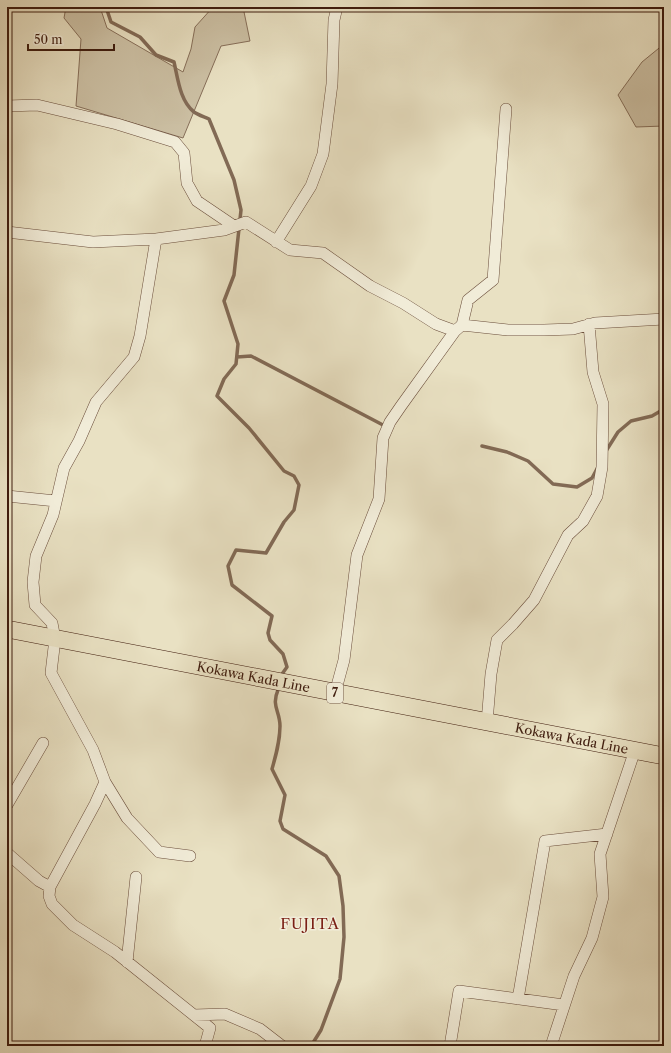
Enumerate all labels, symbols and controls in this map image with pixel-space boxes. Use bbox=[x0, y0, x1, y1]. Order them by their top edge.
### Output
scale bar bbox=[28, 26, 114, 52]
text: 50 m bbox=[34, 32, 63, 47]
street label: Kokawa Kada Line bbox=[195, 658, 311, 695]
road number: 7 bbox=[327, 683, 343, 703]
street label: Kokawa Kada Line bbox=[514, 719, 630, 757]
district label: FUJITA bbox=[280, 914, 340, 933]

